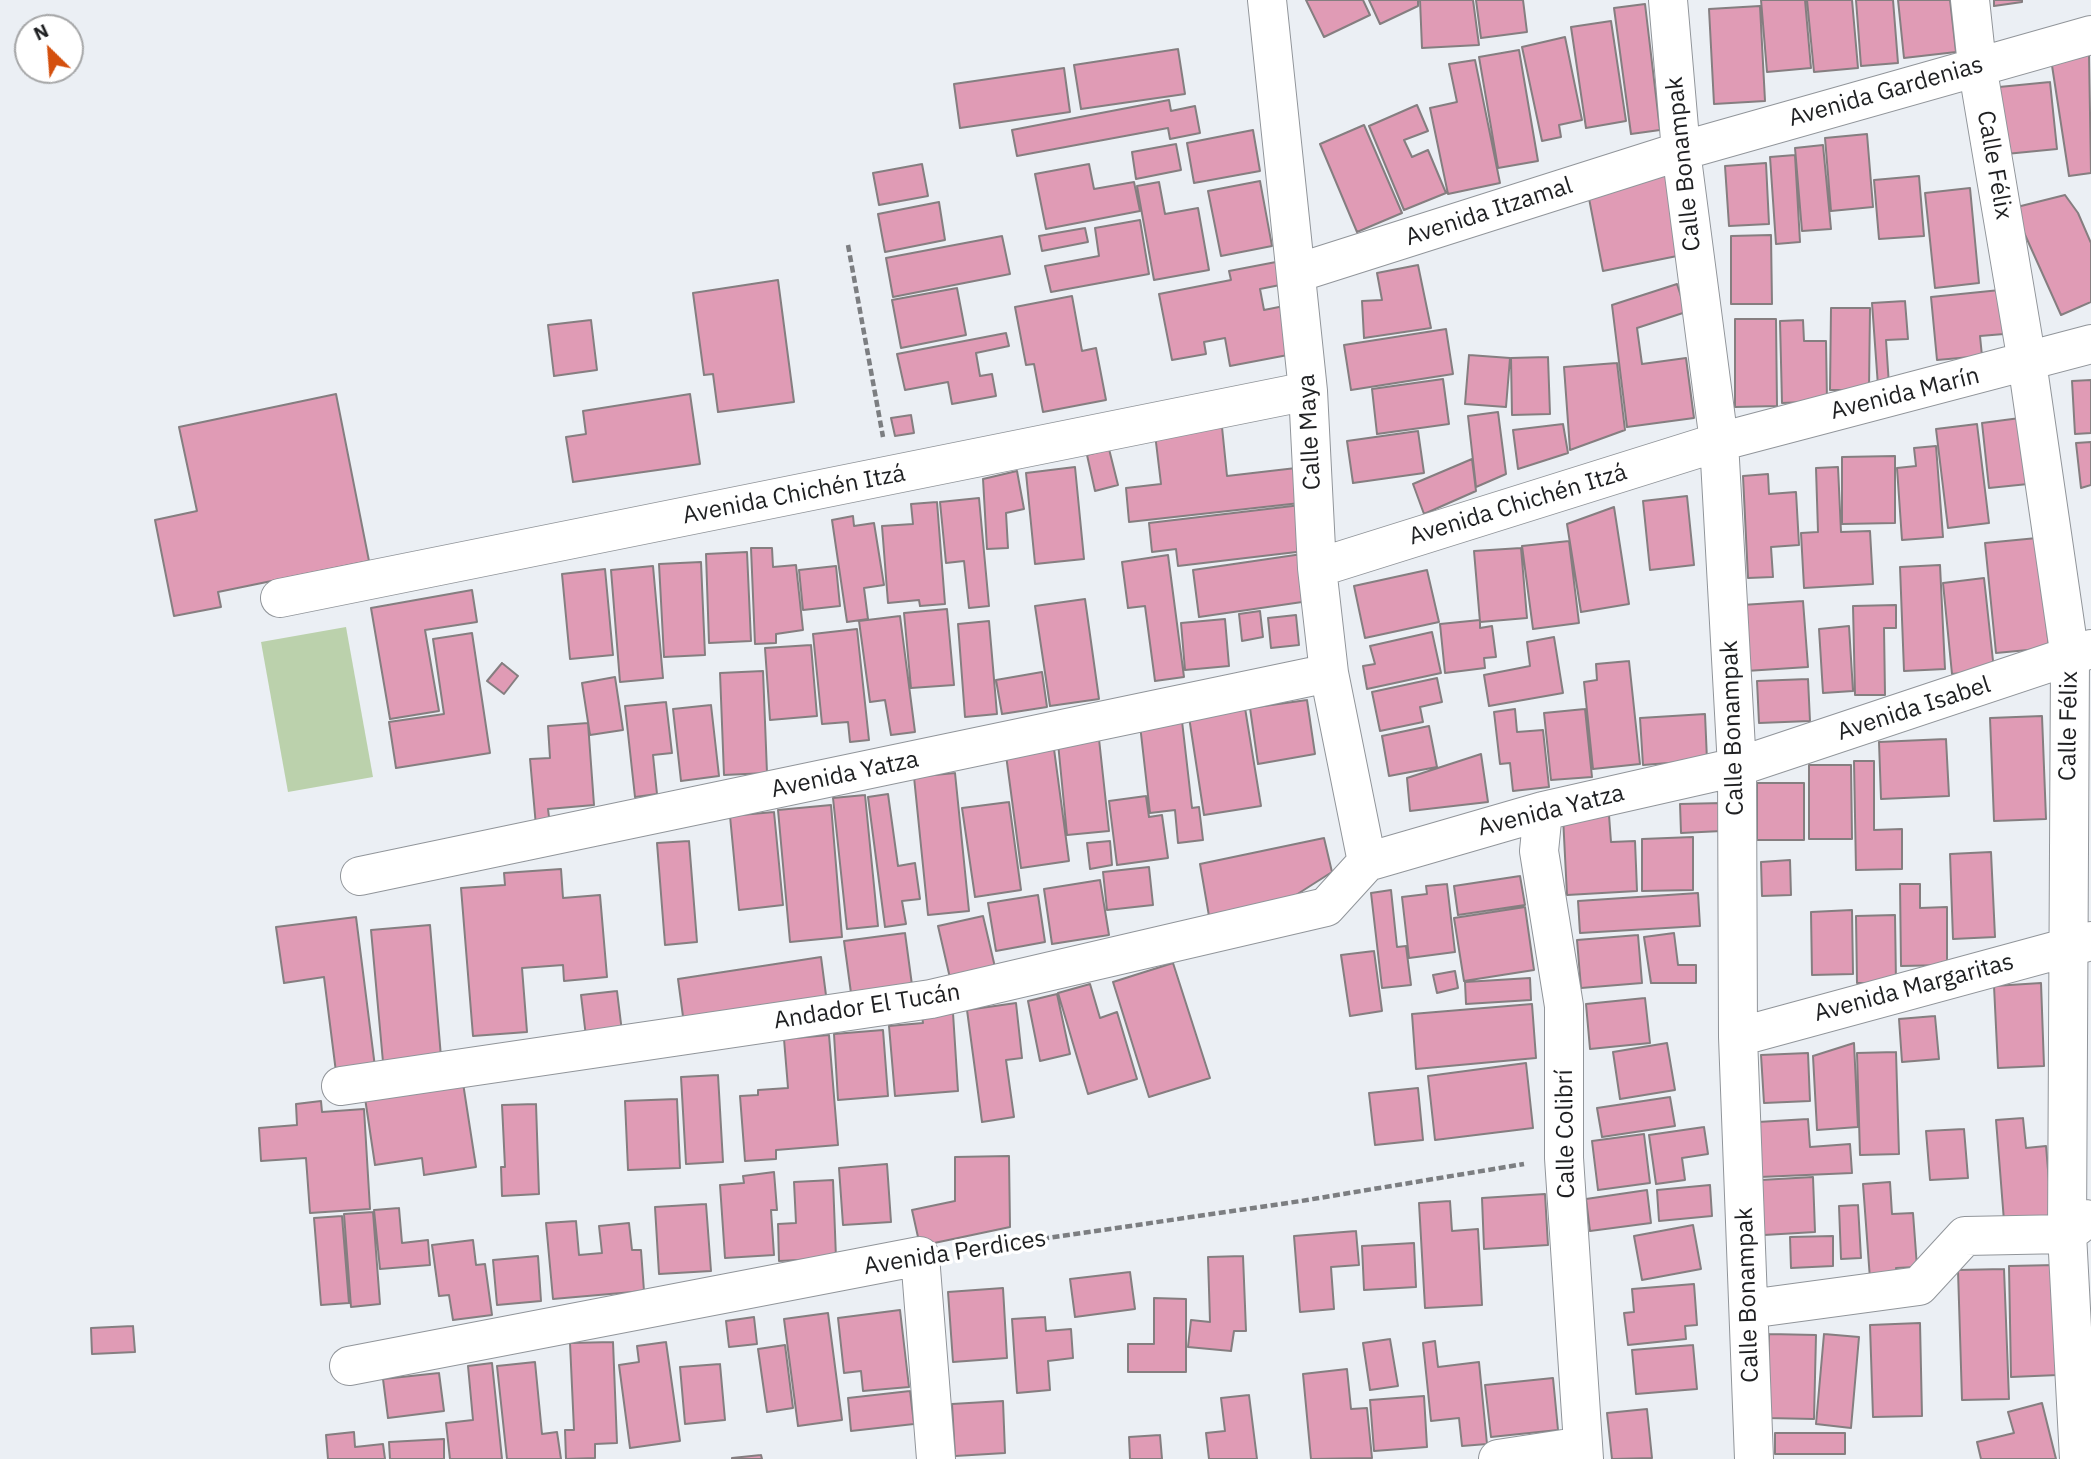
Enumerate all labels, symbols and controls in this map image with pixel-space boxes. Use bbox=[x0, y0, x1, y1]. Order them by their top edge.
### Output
north arrow bbox=[14, 14, 84, 84]
text: N bbox=[30, 18, 52, 46]
street label: Avenida Gardenias bbox=[1785, 50, 1987, 134]
street label: Calle Bonampak bbox=[1661, 75, 1707, 253]
street label: Calle Félix bbox=[1970, 108, 2018, 222]
street label: Avenida Itzamal bbox=[1402, 171, 1576, 253]
street label: Avenida Marín bbox=[1828, 362, 1982, 426]
street label: Calle Maya bbox=[1293, 373, 1327, 491]
street label: Avenida Chichén Itzá bbox=[1406, 458, 1630, 552]
street label: Avenida Chichén Itzá bbox=[680, 459, 908, 531]
street label: Calle Bonampak bbox=[1716, 640, 1750, 816]
street label: Avenida Isabel bbox=[1834, 671, 1994, 747]
street label: Calle Félix bbox=[2054, 671, 2084, 781]
street label: Avenida Yatza bbox=[769, 745, 921, 805]
street label: Avenida Yatza bbox=[1475, 779, 1627, 843]
street label: Avenida Margaritas bbox=[1811, 948, 2017, 1028]
street label: Andador El Tucán bbox=[772, 978, 962, 1036]
street label: Calle Colibrí bbox=[1550, 1069, 1582, 1199]
street label: Calle Bonampak bbox=[1731, 1207, 1765, 1383]
street label: Avenida Perdices bbox=[862, 1224, 1048, 1282]

